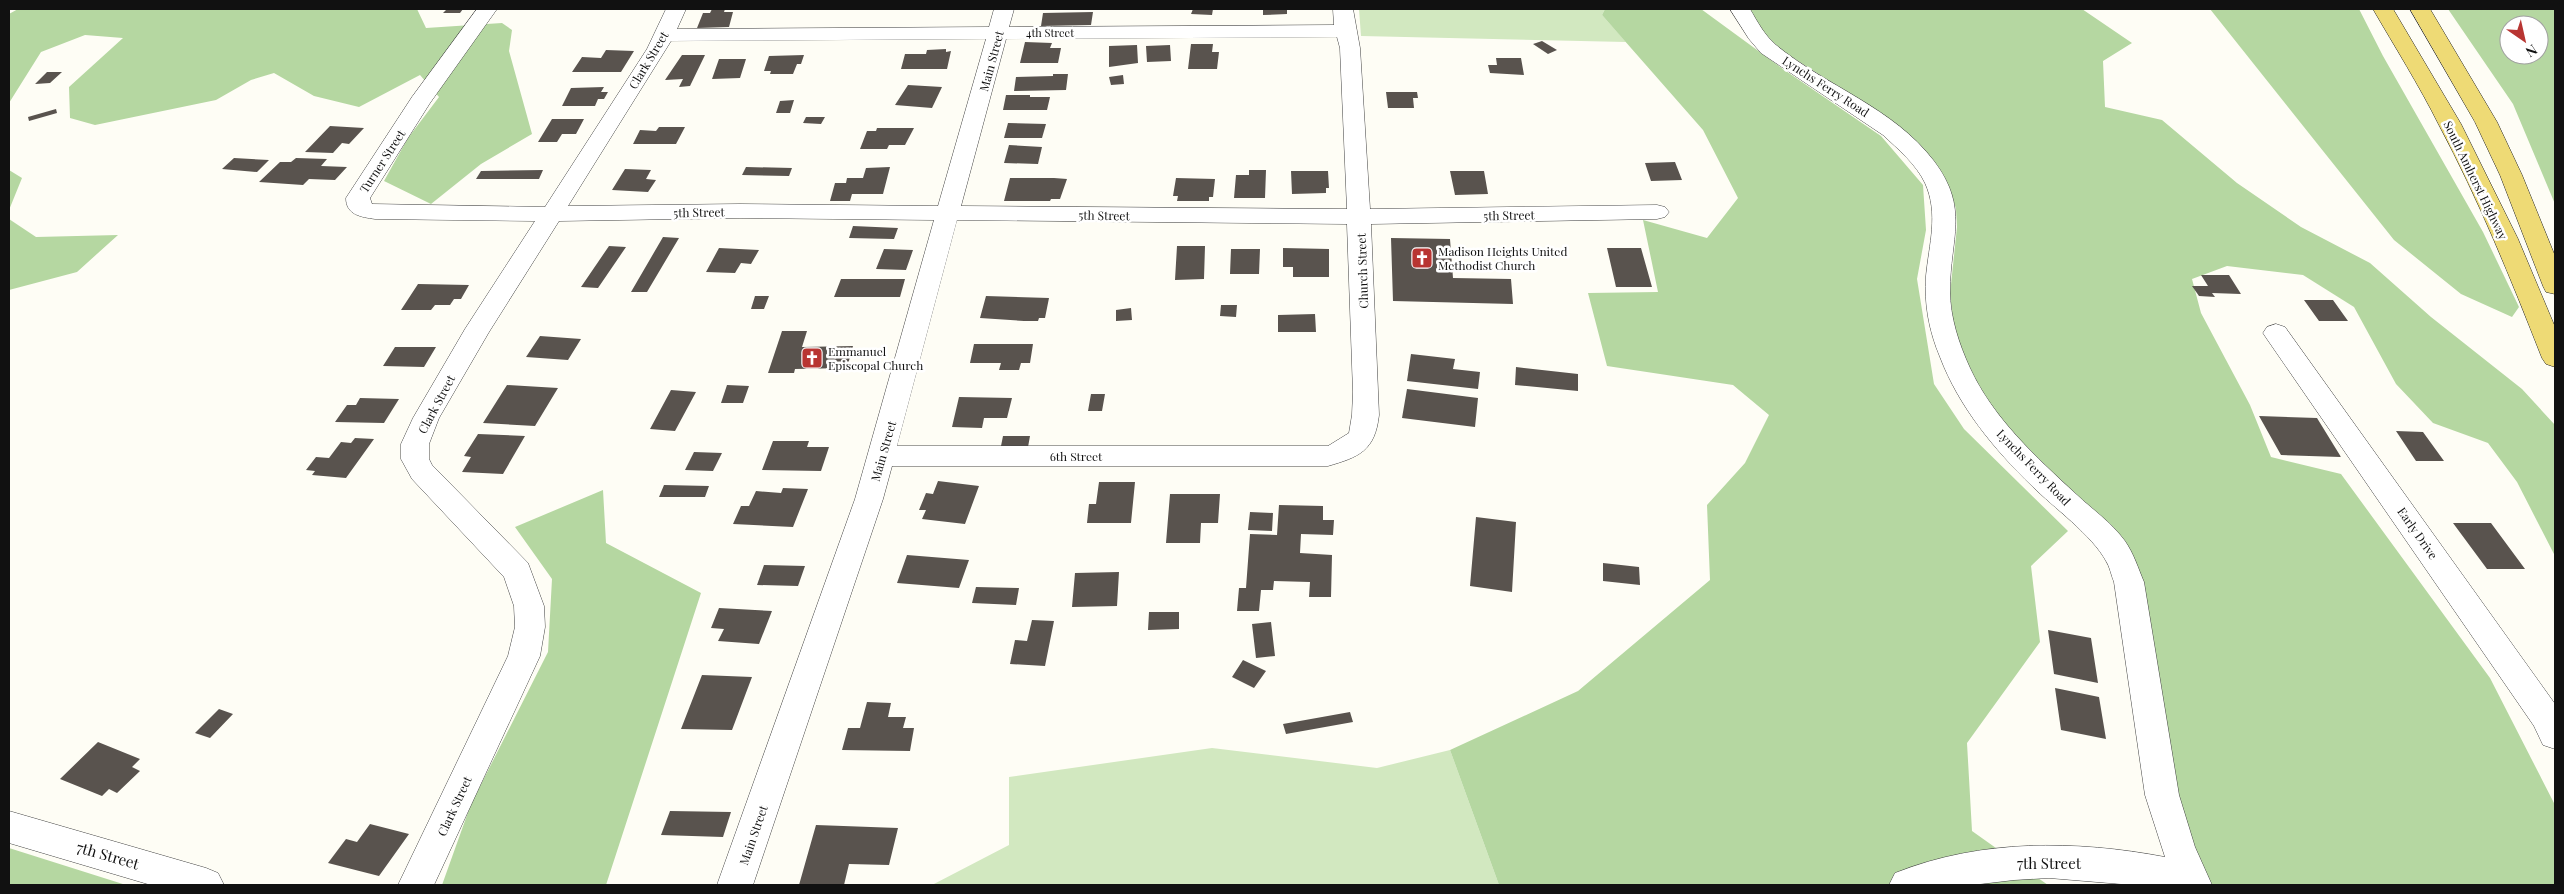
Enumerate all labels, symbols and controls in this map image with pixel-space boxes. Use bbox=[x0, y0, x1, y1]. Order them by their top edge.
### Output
north arrow bbox=[2499, 15, 2549, 65]
street label: 4th Street bbox=[1026, 25, 1074, 40]
street label: Clark Street bbox=[625, 28, 672, 92]
street label: Main Street bbox=[975, 28, 1007, 93]
text: N bbox=[2522, 40, 2541, 62]
street label: Lynchs Ferry Road bbox=[1780, 52, 1872, 120]
street label: South Amherst Highway bbox=[2440, 118, 2512, 242]
street label: Turner Street bbox=[356, 126, 409, 196]
street label: 5th Street bbox=[673, 204, 726, 220]
street label: 5th Street bbox=[1078, 207, 1131, 223]
street label: 5th Street bbox=[1483, 207, 1536, 223]
street label: Church Street bbox=[1353, 232, 1371, 309]
place label: Madison Heights United Methodist Church bbox=[1438, 243, 1567, 273]
church icon: Madison Heights United Methodist Church bbox=[1410, 246, 1434, 270]
place label: Emmanuel Episcopal Church bbox=[828, 343, 923, 373]
church icon: Emmanuel Episcopal Church bbox=[800, 346, 824, 370]
street label: Clark Street bbox=[414, 371, 459, 436]
street label: Main Street bbox=[867, 418, 899, 483]
street label: Lynchs Ferry Road bbox=[1993, 425, 2075, 509]
street label: 6th Street bbox=[1050, 448, 1103, 464]
street label: Early Drive bbox=[2394, 504, 2442, 562]
street label: Clark Street bbox=[433, 773, 475, 839]
street label: Main Street bbox=[735, 802, 771, 867]
street label: 7th Street bbox=[74, 837, 142, 874]
street label: 7th Street bbox=[2017, 853, 2082, 873]

